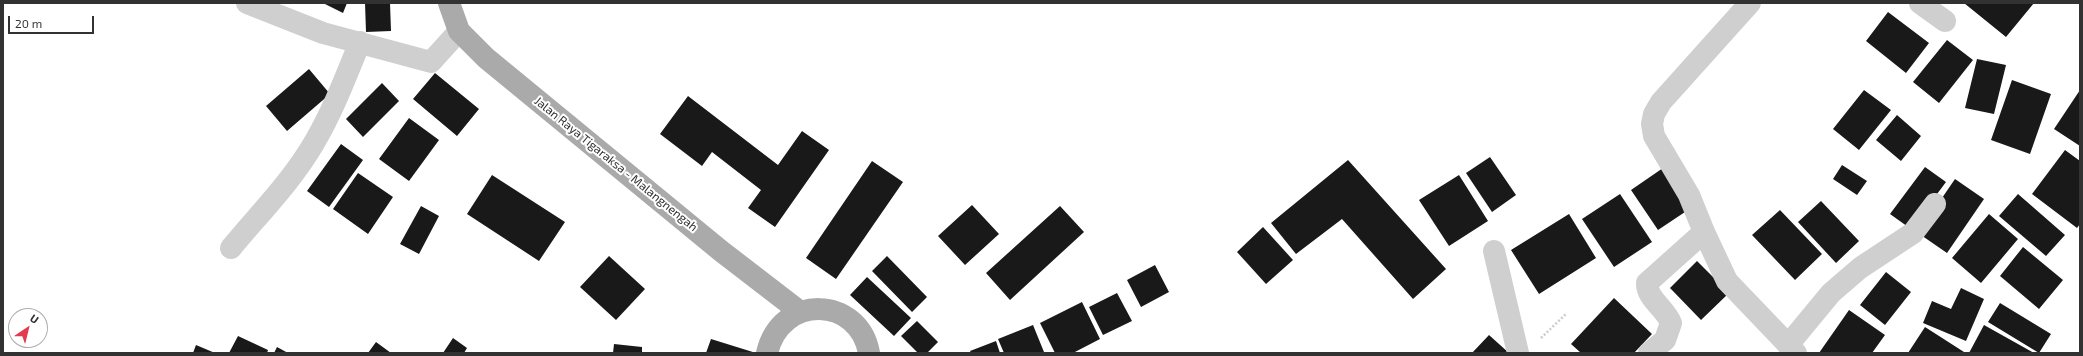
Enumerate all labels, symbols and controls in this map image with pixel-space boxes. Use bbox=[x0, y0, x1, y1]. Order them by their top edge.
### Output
scale bar bbox=[10, 8, 96, 34]
text: 20 m bbox=[15, 16, 42, 30]
street label: Jalan Raya Tigaraksa - Malangnengah bbox=[532, 94, 700, 234]
north arrow bbox=[8, 308, 48, 348]
text: U bbox=[28, 311, 41, 326]

